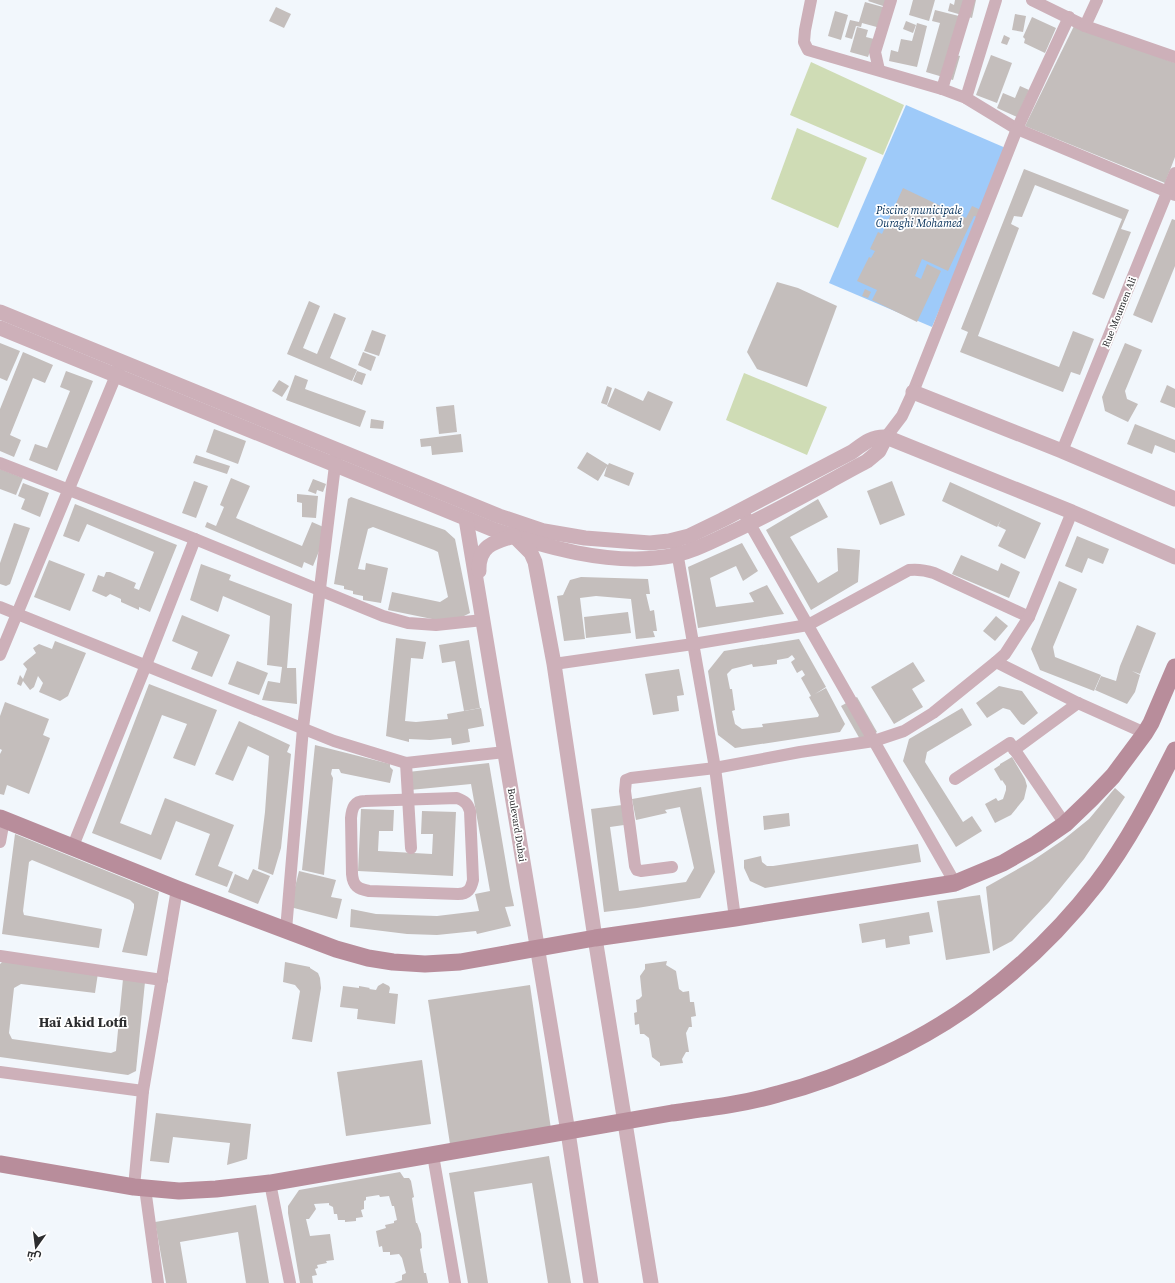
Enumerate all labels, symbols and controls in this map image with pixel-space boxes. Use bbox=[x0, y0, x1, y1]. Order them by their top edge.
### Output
water label: Piscine municipale Ouraghi Mohamed bbox=[875, 203, 963, 231]
street label: Rue Moumen Ali bbox=[1099, 275, 1139, 349]
street label: Boulevard Dubai bbox=[505, 787, 529, 863]
district label: Haï Akid Lotfi bbox=[39, 1012, 128, 1032]
north arrow bbox=[16, 1227, 56, 1267]
text: ش bbox=[25, 1247, 42, 1265]

